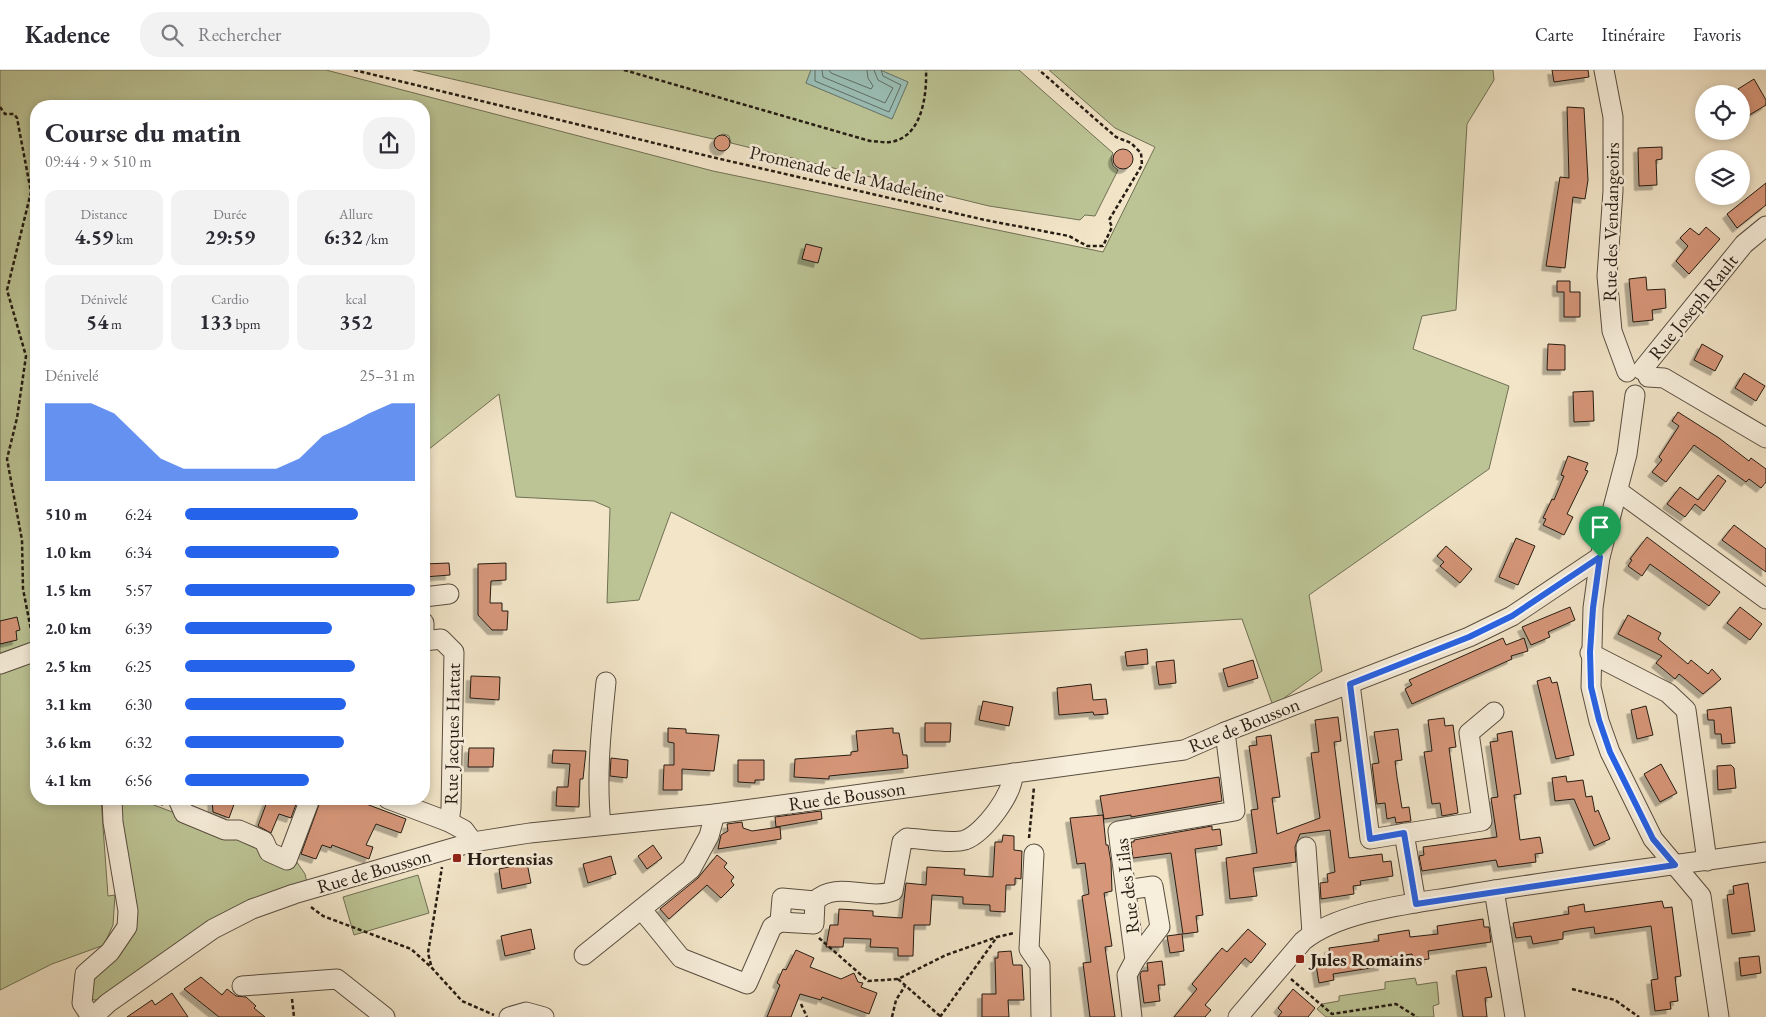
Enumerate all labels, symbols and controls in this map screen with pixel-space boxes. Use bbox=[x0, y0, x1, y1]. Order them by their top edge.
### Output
search box bbox=[140, 12, 490, 57]
text: Kadence bbox=[25, 19, 110, 50]
icon: search bbox=[158, 21, 186, 49]
text: Rechercher bbox=[198, 22, 281, 47]
text: Carte bbox=[1535, 23, 1574, 46]
text: Itinéraire bbox=[1602, 23, 1665, 46]
text: Favoris bbox=[1693, 23, 1741, 46]
map controls bbox=[1695, 85, 1750, 205]
button: locate bbox=[1695, 85, 1750, 140]
text: Course du matin bbox=[45, 114, 241, 150]
button: share bbox=[363, 117, 415, 169]
street label: Promenade de la Madeleine bbox=[747, 139, 947, 209]
street label: Rue des Vendangeoirs bbox=[1597, 142, 1625, 302]
button: layers bbox=[1695, 150, 1750, 205]
text: 09:44 · 9 × 510 m bbox=[45, 151, 152, 172]
text: Distance bbox=[81, 205, 127, 223]
text: Durée bbox=[213, 205, 247, 223]
text: Allure bbox=[339, 205, 373, 223]
text: 4.59 bbox=[75, 223, 113, 250]
text: 29:59 bbox=[205, 223, 255, 250]
text: 6:32 bbox=[323, 223, 363, 250]
text: km bbox=[113, 230, 133, 248]
text: /km bbox=[363, 230, 389, 248]
street label: Rue Joseph Rault bbox=[1643, 249, 1743, 365]
text: Dénivelé bbox=[81, 290, 127, 308]
text: Cardio bbox=[211, 290, 249, 308]
text: kcal bbox=[346, 290, 367, 308]
text: 54 bbox=[86, 308, 108, 335]
text: 133 bbox=[199, 308, 233, 335]
text: 352 bbox=[339, 308, 373, 335]
text: m bbox=[108, 315, 122, 333]
text: bpm bbox=[233, 315, 261, 333]
text: Dénivelé bbox=[45, 365, 99, 386]
text: 25–31 m bbox=[360, 365, 415, 386]
text: 510 m bbox=[45, 504, 87, 525]
text: 6:24 bbox=[125, 504, 152, 525]
pin bbox=[1579, 506, 1621, 557]
icon: arrive bbox=[1586, 513, 1614, 541]
text: 1.0 km bbox=[45, 542, 91, 563]
text: 6:34 bbox=[125, 542, 152, 563]
text: 1.5 km bbox=[45, 580, 91, 601]
text: 5:57 bbox=[125, 580, 152, 601]
text: 2.0 km bbox=[45, 618, 91, 639]
text: 6:39 bbox=[125, 618, 152, 639]
text: 2.5 km bbox=[45, 656, 91, 677]
text: 6:25 bbox=[125, 656, 152, 677]
street label: Rue Jacques Hattat bbox=[438, 663, 466, 805]
street label: Rue de Bousson bbox=[1185, 691, 1303, 759]
text: 3.1 km bbox=[45, 694, 91, 715]
text: 6:30 bbox=[125, 694, 152, 715]
text: 3.6 km bbox=[45, 732, 91, 753]
text: 6:32 bbox=[125, 732, 152, 753]
text: 4.1 km bbox=[45, 770, 91, 791]
text: 6:56 bbox=[125, 770, 152, 791]
street label: Rue de Bousson bbox=[787, 775, 907, 817]
street label: Rue des Lilas bbox=[1109, 837, 1145, 935]
street label: Rue de Bousson bbox=[314, 843, 434, 899]
place label: Hortensias bbox=[467, 846, 553, 871]
marker: Hortensias bbox=[451, 852, 463, 864]
place label: Jules Romains bbox=[1308, 947, 1422, 972]
marker: Jules Romains bbox=[1294, 953, 1306, 965]

